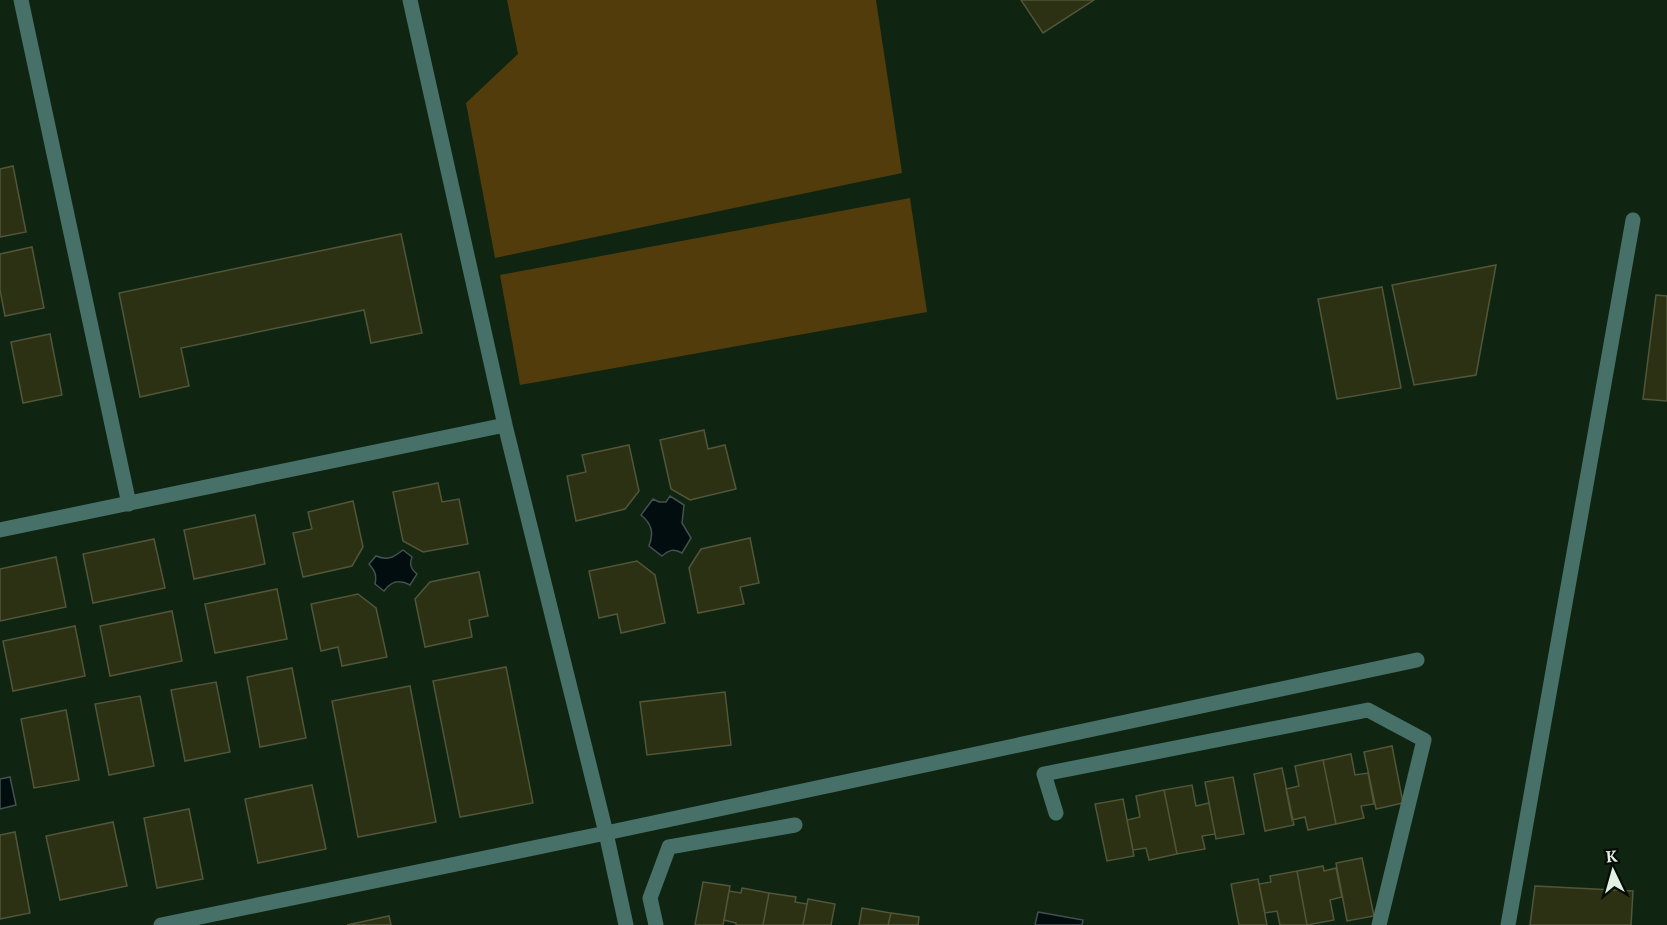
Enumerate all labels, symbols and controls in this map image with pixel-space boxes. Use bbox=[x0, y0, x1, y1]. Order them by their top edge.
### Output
north arrow bbox=[1583, 841, 1643, 901]
text: K bbox=[1605, 845, 1619, 868]

